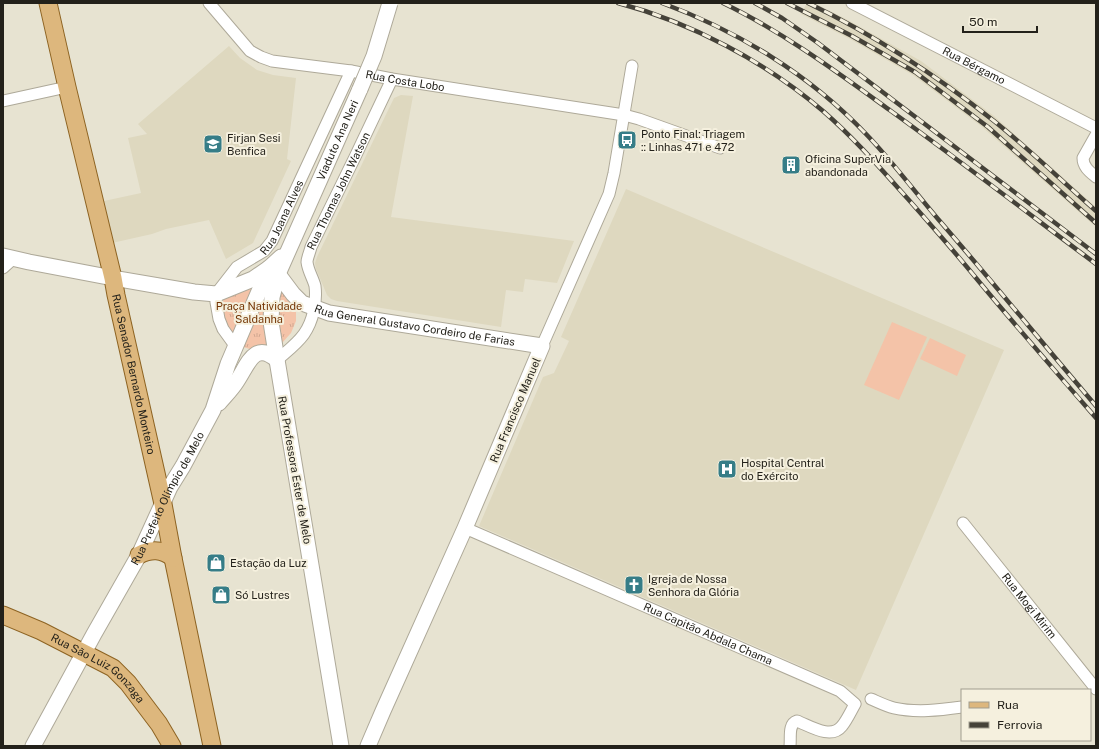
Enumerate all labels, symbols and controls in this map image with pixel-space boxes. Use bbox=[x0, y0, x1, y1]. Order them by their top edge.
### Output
scale bar bbox=[963, 8, 1037, 34]
text: 50 m bbox=[969, 15, 997, 29]
street label: Rua Bérgamo bbox=[941, 44, 1007, 86]
street label: Rua Costa Lobo bbox=[365, 68, 445, 93]
street label: Viaduto Ana Neri bbox=[314, 98, 360, 182]
place label: Ponto Final: Triagem :: Linhas 471 e 472 bbox=[641, 128, 745, 153]
bus stop icon: Ponto Final: Triagem :: Linhas 471 e 472 bbox=[616, 129, 638, 151]
street label: Rua Thomas John Watson bbox=[305, 130, 372, 252]
place label: Firjan Sesi Benfica bbox=[227, 132, 280, 157]
school or university icon: Firjan Sesi Benfica bbox=[202, 133, 224, 155]
place label: Oficina SuperVia abandonada bbox=[805, 153, 891, 178]
building icon: Oficina SuperVia abandonada bbox=[780, 154, 802, 176]
street label: Rua Joana Alves bbox=[257, 178, 306, 257]
street label: Rua Senador Bernardo Monteiro bbox=[110, 293, 158, 456]
park label: Praça Natividade Saldanha bbox=[216, 300, 302, 325]
street label: Rua General Gustavo Cordeiro de Farias bbox=[313, 302, 516, 348]
street label: Rua Francisco Manuel bbox=[487, 356, 543, 464]
street label: Rua Professora Ester de Melo bbox=[276, 395, 314, 545]
street label: Rua Prefeito Olímpio de Melo bbox=[129, 429, 206, 567]
place label: Hospital Central do Exército bbox=[741, 457, 824, 482]
hospital icon: Hospital Central do Exército bbox=[716, 458, 738, 480]
shop icon: Estação da Luz bbox=[205, 552, 227, 574]
place label: Estação da Luz bbox=[230, 557, 307, 570]
street label: Rua Mogi Mirim bbox=[1000, 571, 1059, 641]
place label: Igreja de Nossa Senhora da Glória bbox=[648, 573, 739, 598]
church icon: Igreja de Nossa Senhora da Glória bbox=[623, 574, 645, 596]
shop icon: Só Lustres bbox=[210, 584, 232, 606]
place label: Só Lustres bbox=[235, 589, 290, 601]
street label: Rua Capitão Abdala Chama bbox=[642, 600, 774, 667]
street label: Rua São Luiz Gonzaga bbox=[49, 631, 147, 705]
legend bbox=[961, 689, 1091, 741]
text: Rua bbox=[997, 698, 1019, 712]
text: Ferrovia bbox=[997, 718, 1042, 732]

